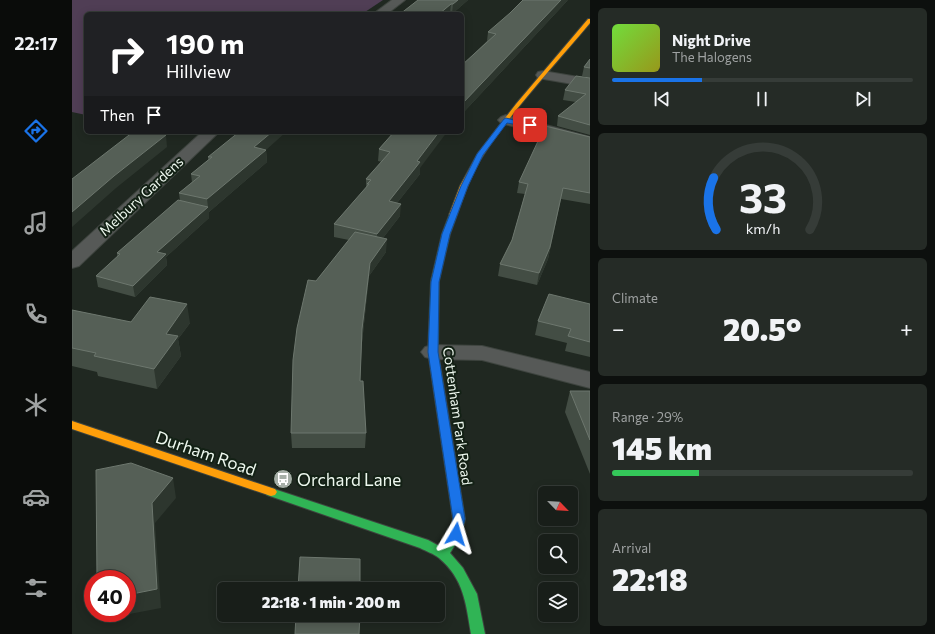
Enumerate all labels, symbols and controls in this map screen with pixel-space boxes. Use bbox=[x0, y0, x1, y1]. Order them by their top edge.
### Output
text: 190 m bbox=[166, 26, 244, 60]
icon: right bbox=[100, 28, 152, 80]
text: Night Drive bbox=[672, 31, 751, 49]
text: 22:17 bbox=[14, 32, 58, 54]
text: The Halogens bbox=[672, 49, 752, 65]
text: Hillview bbox=[166, 60, 231, 82]
icon: previous bbox=[651, 88, 673, 110]
icon: pause bbox=[751, 88, 773, 110]
icon: next bbox=[852, 88, 874, 110]
icon: arrive bbox=[143, 104, 165, 126]
text: Then bbox=[100, 106, 135, 124]
pin bbox=[513, 108, 547, 142]
icon: arrive bbox=[519, 114, 541, 136]
icon: directions bbox=[22, 117, 50, 145]
street label: Melbury Gardens bbox=[95, 153, 187, 239]
text: 33 bbox=[738, 171, 787, 222]
icon: music bbox=[22, 209, 50, 237]
text: km/h bbox=[745, 218, 780, 236]
text: Climate bbox=[612, 290, 658, 306]
icon: phone bbox=[22, 300, 50, 328]
text: 20.5° bbox=[723, 310, 802, 347]
text: − bbox=[612, 315, 625, 342]
text: + bbox=[900, 315, 913, 342]
street label: Cottenham Park Road bbox=[440, 346, 476, 486]
icon: climate bbox=[22, 391, 50, 419]
text: Range · 29% bbox=[612, 409, 683, 425]
street label: Durham Road bbox=[153, 426, 259, 480]
text: 145 km bbox=[612, 429, 712, 466]
bus stop icon: Orchard Lane bbox=[272, 468, 294, 490]
place label: Orchard Lane bbox=[297, 469, 401, 490]
icon: car bbox=[22, 483, 50, 511]
north arrow bbox=[538, 486, 578, 526]
map controls bbox=[538, 486, 578, 622]
position arrow bbox=[435, 513, 477, 555]
button: search bbox=[538, 534, 578, 574]
text: Arrival bbox=[612, 540, 651, 556]
text: 22:18 bbox=[612, 560, 688, 597]
speed limit sign: 40 bbox=[84, 570, 136, 622]
icon: filters bbox=[22, 574, 50, 602]
button: layers bbox=[538, 582, 578, 622]
text: 22:18 · 1 min · 200 m bbox=[262, 593, 400, 611]

